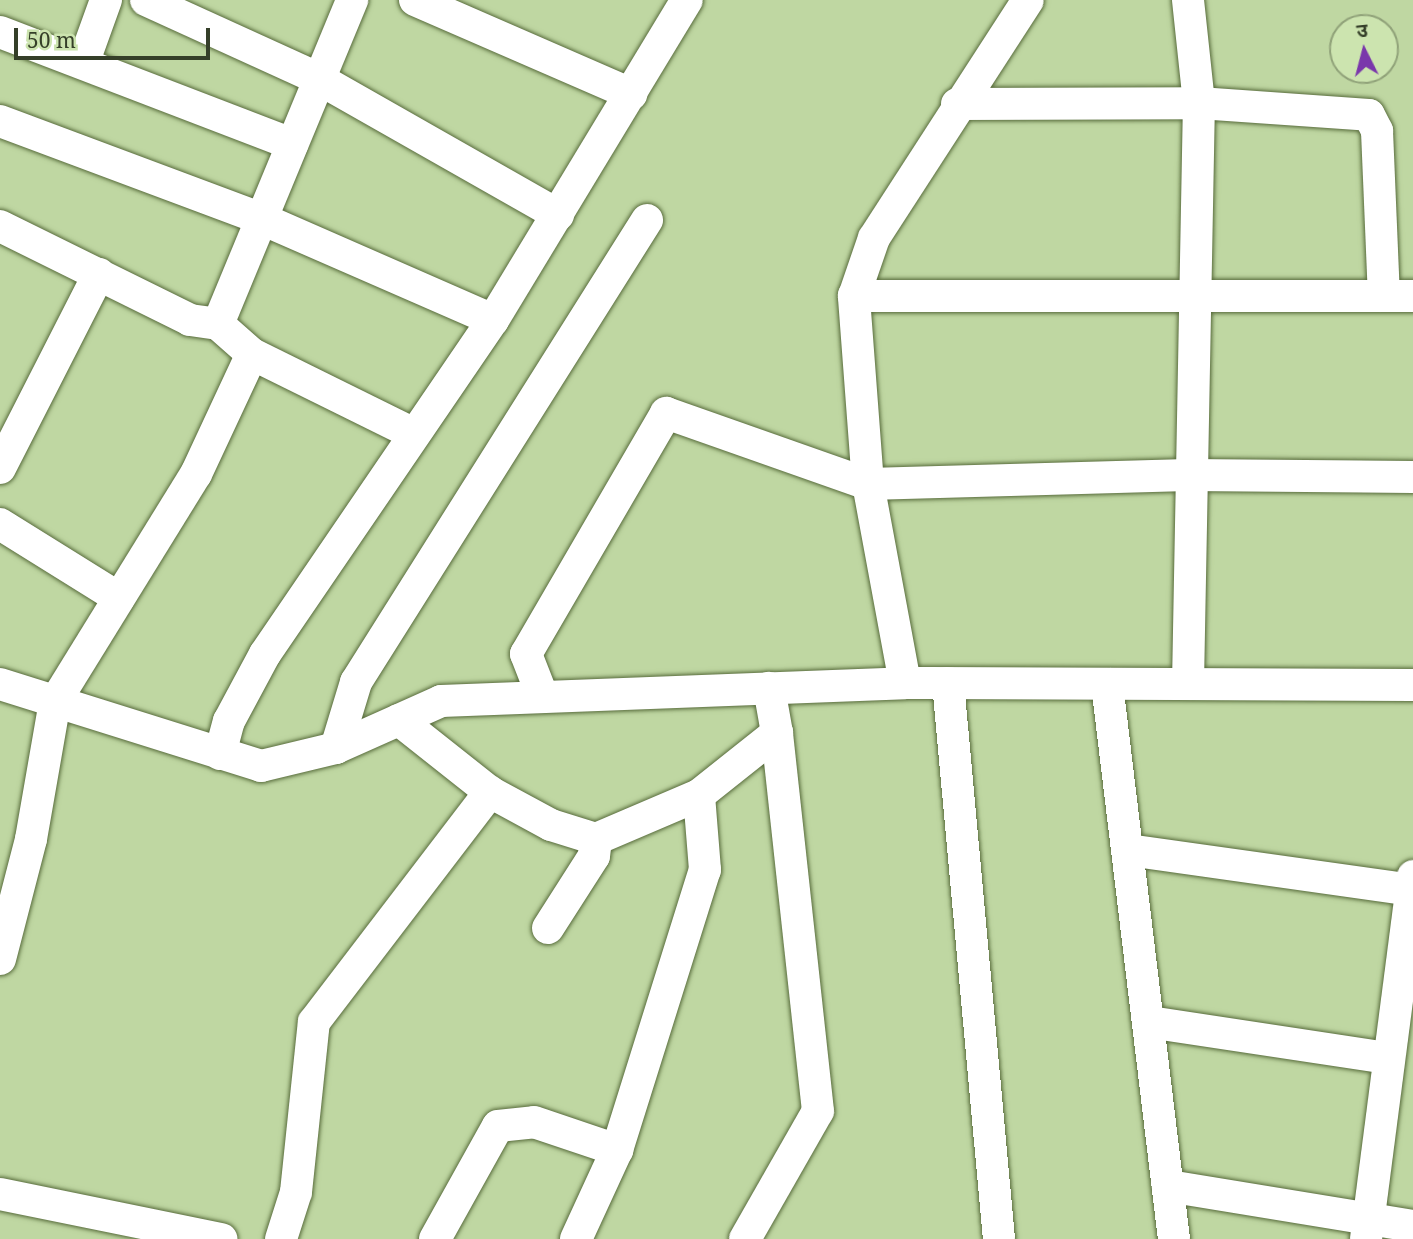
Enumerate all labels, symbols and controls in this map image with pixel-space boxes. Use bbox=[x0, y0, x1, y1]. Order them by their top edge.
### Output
scale bar bbox=[18, 14, 214, 58]
north arrow bbox=[1329, 14, 1399, 84]
text: उ bbox=[1355, 17, 1369, 44]
text: 50 m bbox=[27, 26, 76, 54]

